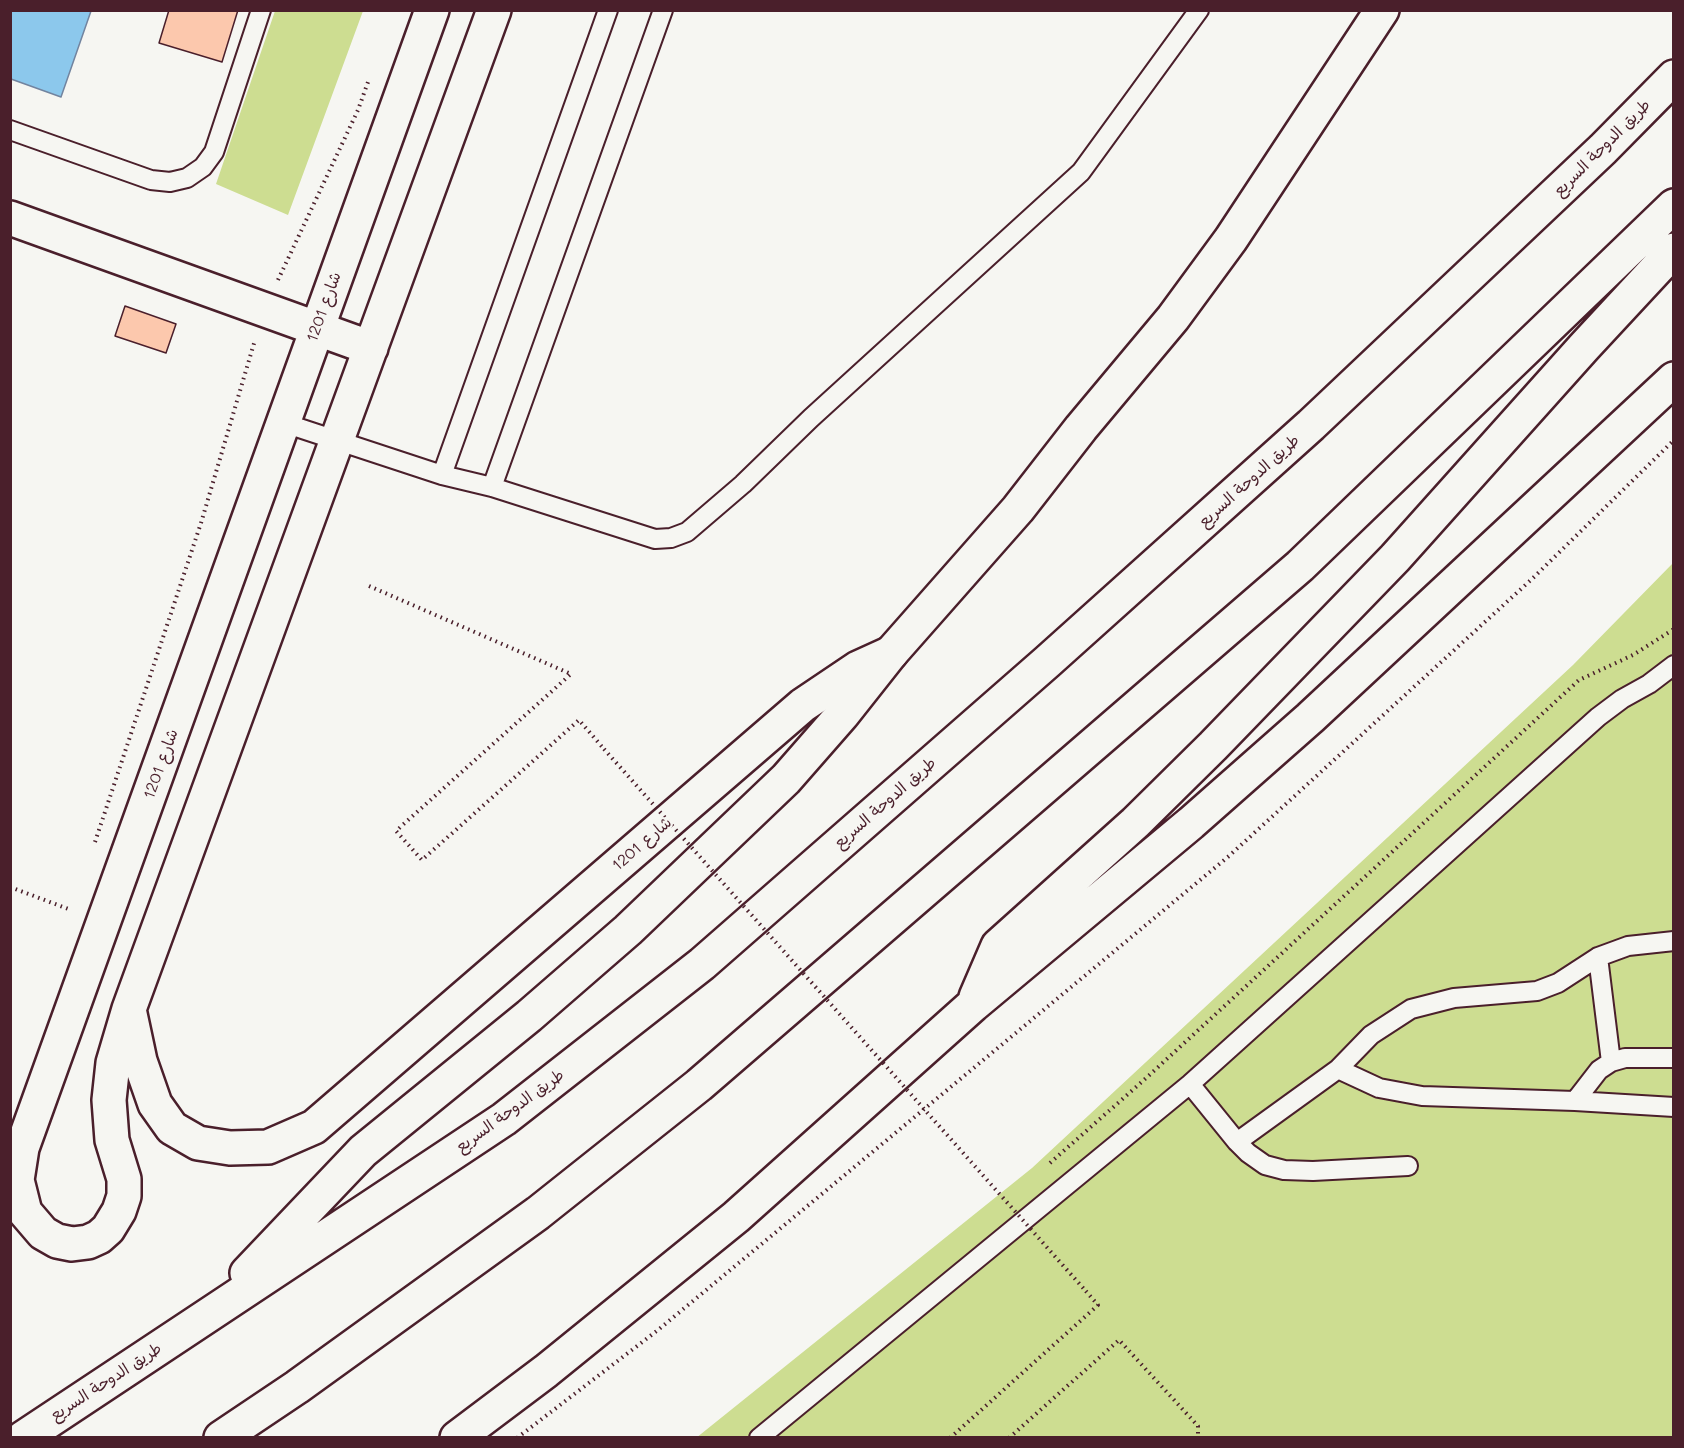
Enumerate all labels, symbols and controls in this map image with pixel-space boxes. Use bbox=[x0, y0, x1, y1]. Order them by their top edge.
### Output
street label: طريق الدوحة السريع bbox=[1549, 95, 1655, 201]
street label: شارع 1201 bbox=[303, 269, 345, 345]
street label: طريق الدوحة السريع bbox=[1195, 431, 1303, 531]
street label: شارع 1201 bbox=[140, 726, 182, 802]
street label: طريق الدوحة السريع bbox=[830, 753, 940, 853]
street label: شارع 1201 bbox=[608, 813, 676, 875]
street label: طريق الدوحة السريع bbox=[452, 1065, 568, 1157]
street label: طريق الدوحة السريع bbox=[47, 1339, 165, 1425]

